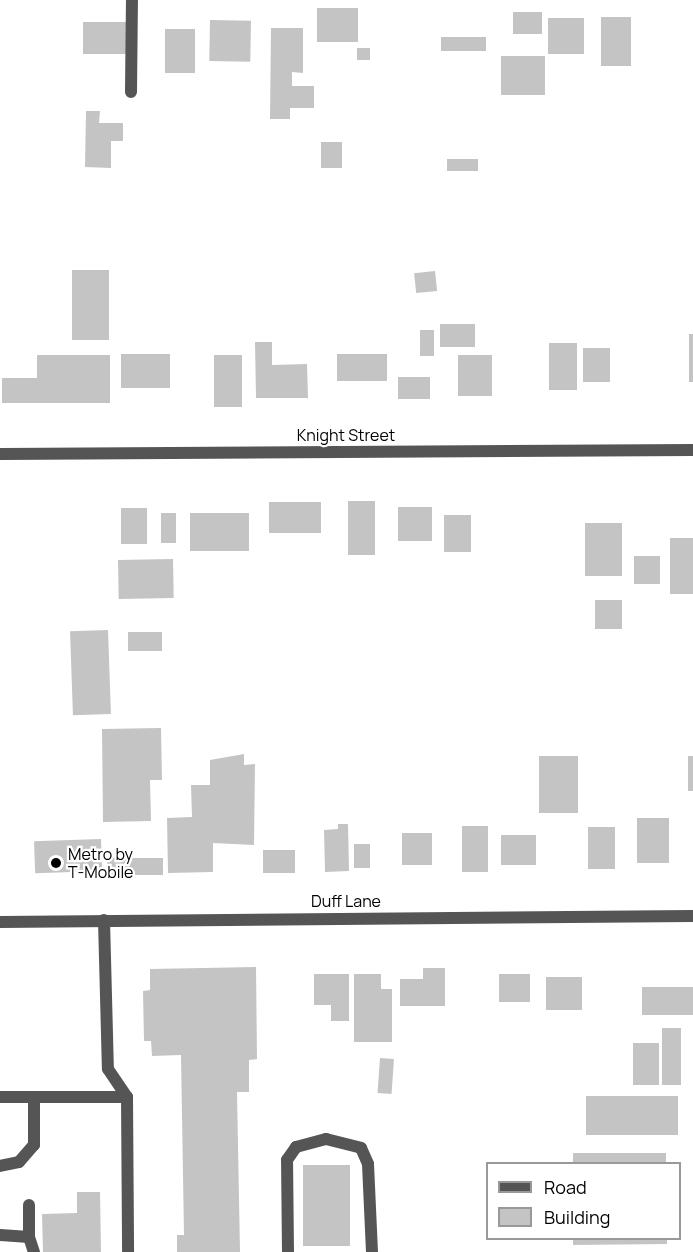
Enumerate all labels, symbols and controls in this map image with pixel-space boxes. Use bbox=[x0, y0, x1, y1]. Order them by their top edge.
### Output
street label: Knight Street bbox=[297, 425, 395, 445]
place label: Metro by T-Mobile bbox=[68, 844, 133, 882]
marker: Metro by T-Mobile bbox=[49, 856, 63, 870]
street label: Duff Lane bbox=[311, 891, 381, 911]
legend bbox=[486, 1162, 681, 1240]
text: Road bbox=[544, 1175, 587, 1199]
text: Building bbox=[544, 1205, 610, 1229]

